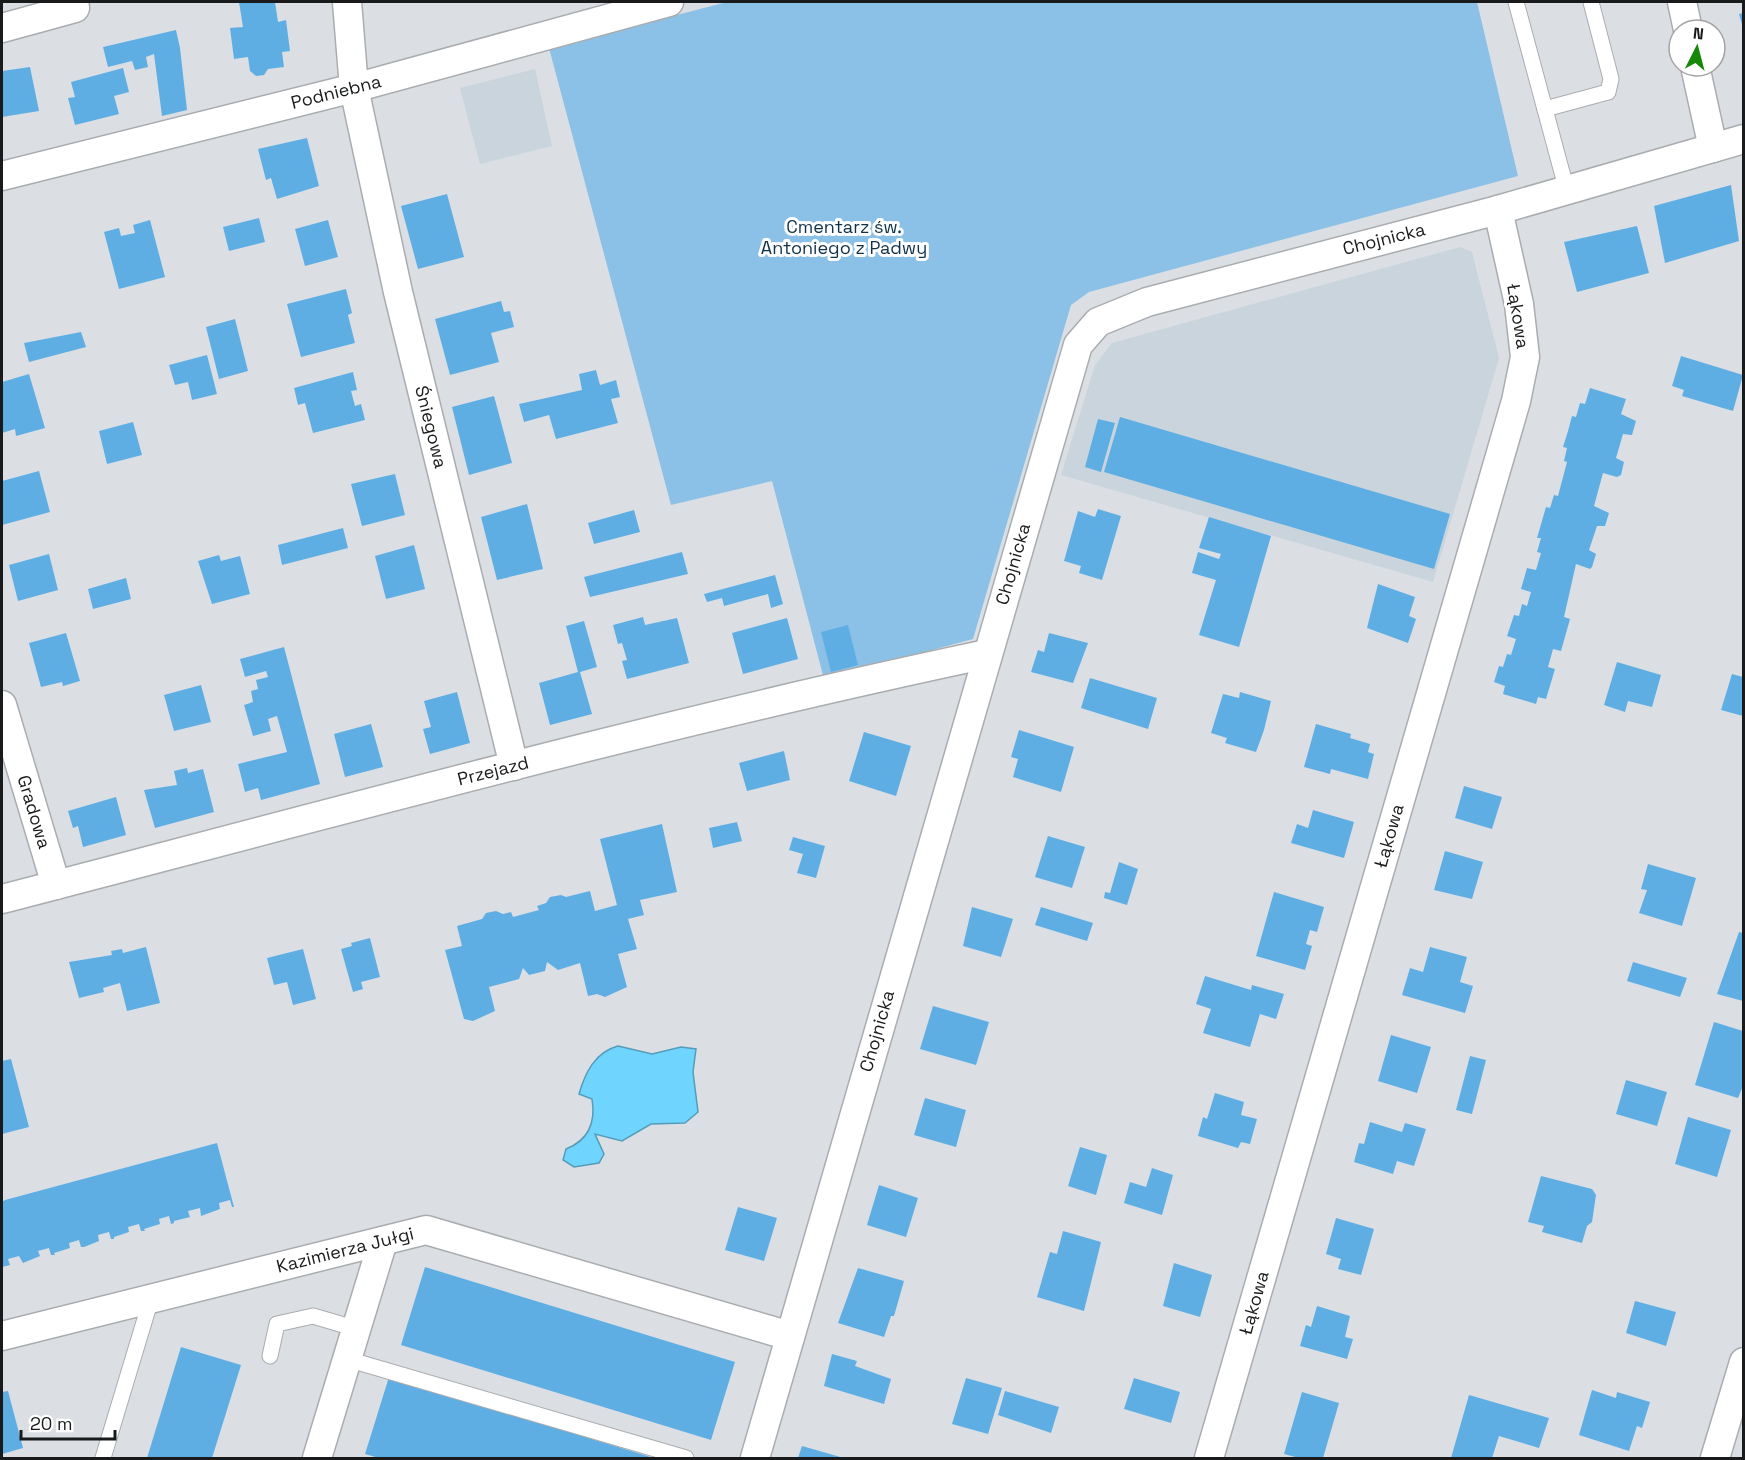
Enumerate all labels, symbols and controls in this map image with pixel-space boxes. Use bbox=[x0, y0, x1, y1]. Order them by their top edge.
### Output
north arrow bbox=[1667, 18, 1727, 78]
text: N bbox=[1692, 23, 1705, 45]
street label: Podniebna bbox=[288, 69, 383, 114]
park label: Cmentarz św. Antoniego z Padwy bbox=[761, 215, 927, 259]
street label: Chojnicka bbox=[1340, 217, 1428, 260]
street label: Łąkowa bbox=[1502, 282, 1535, 350]
street label: Śniegowa bbox=[410, 383, 453, 471]
street label: Chojnicka bbox=[990, 520, 1035, 608]
street label: Przejazd bbox=[455, 751, 531, 790]
street label: Gradowa bbox=[12, 772, 57, 851]
street label: Łąkowa bbox=[1368, 801, 1409, 871]
street label: Chojnicka bbox=[854, 987, 899, 1075]
street label: Kazimierza Jułgi bbox=[274, 1221, 416, 1278]
street label: Łąkowa bbox=[1233, 1268, 1274, 1338]
scale bar bbox=[21, 1403, 116, 1441]
text: 20 m bbox=[30, 1412, 73, 1435]

